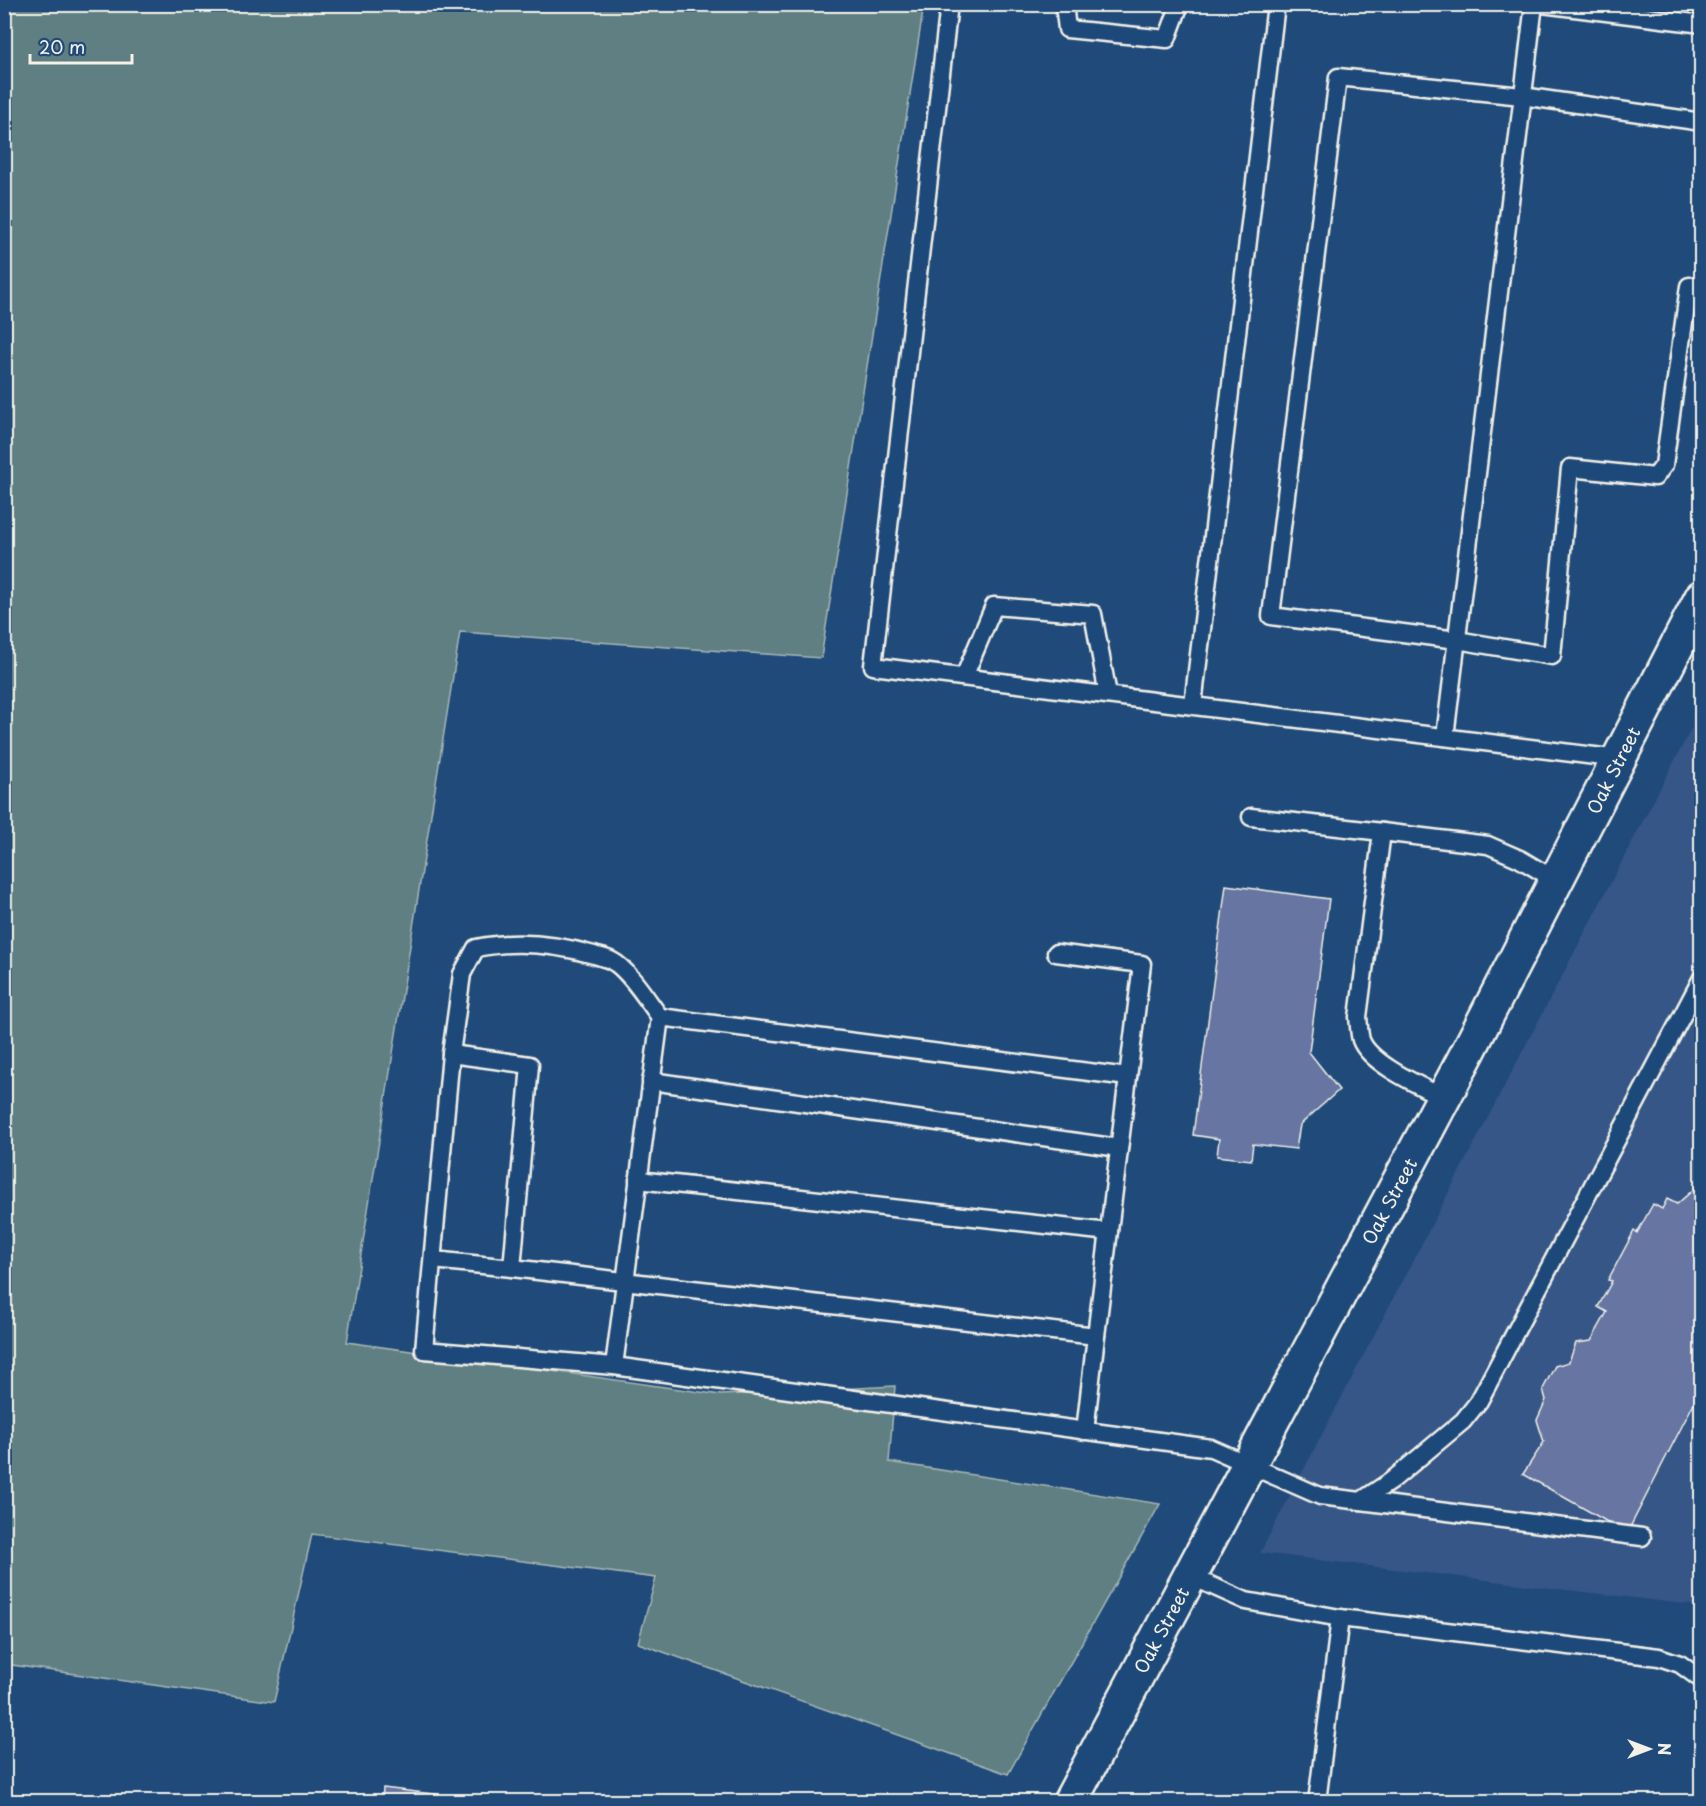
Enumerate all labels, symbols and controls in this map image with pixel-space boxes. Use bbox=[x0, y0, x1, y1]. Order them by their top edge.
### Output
scale bar bbox=[30, 27, 132, 65]
text: 20 m bbox=[39, 33, 85, 60]
street label: Oak Street bbox=[1579, 722, 1647, 818]
street label: Oak Street bbox=[1355, 1153, 1423, 1249]
street label: Oak Street bbox=[1127, 1582, 1195, 1678]
north arrow bbox=[1619, 1719, 1679, 1779]
text: N bbox=[1653, 1743, 1677, 1755]

